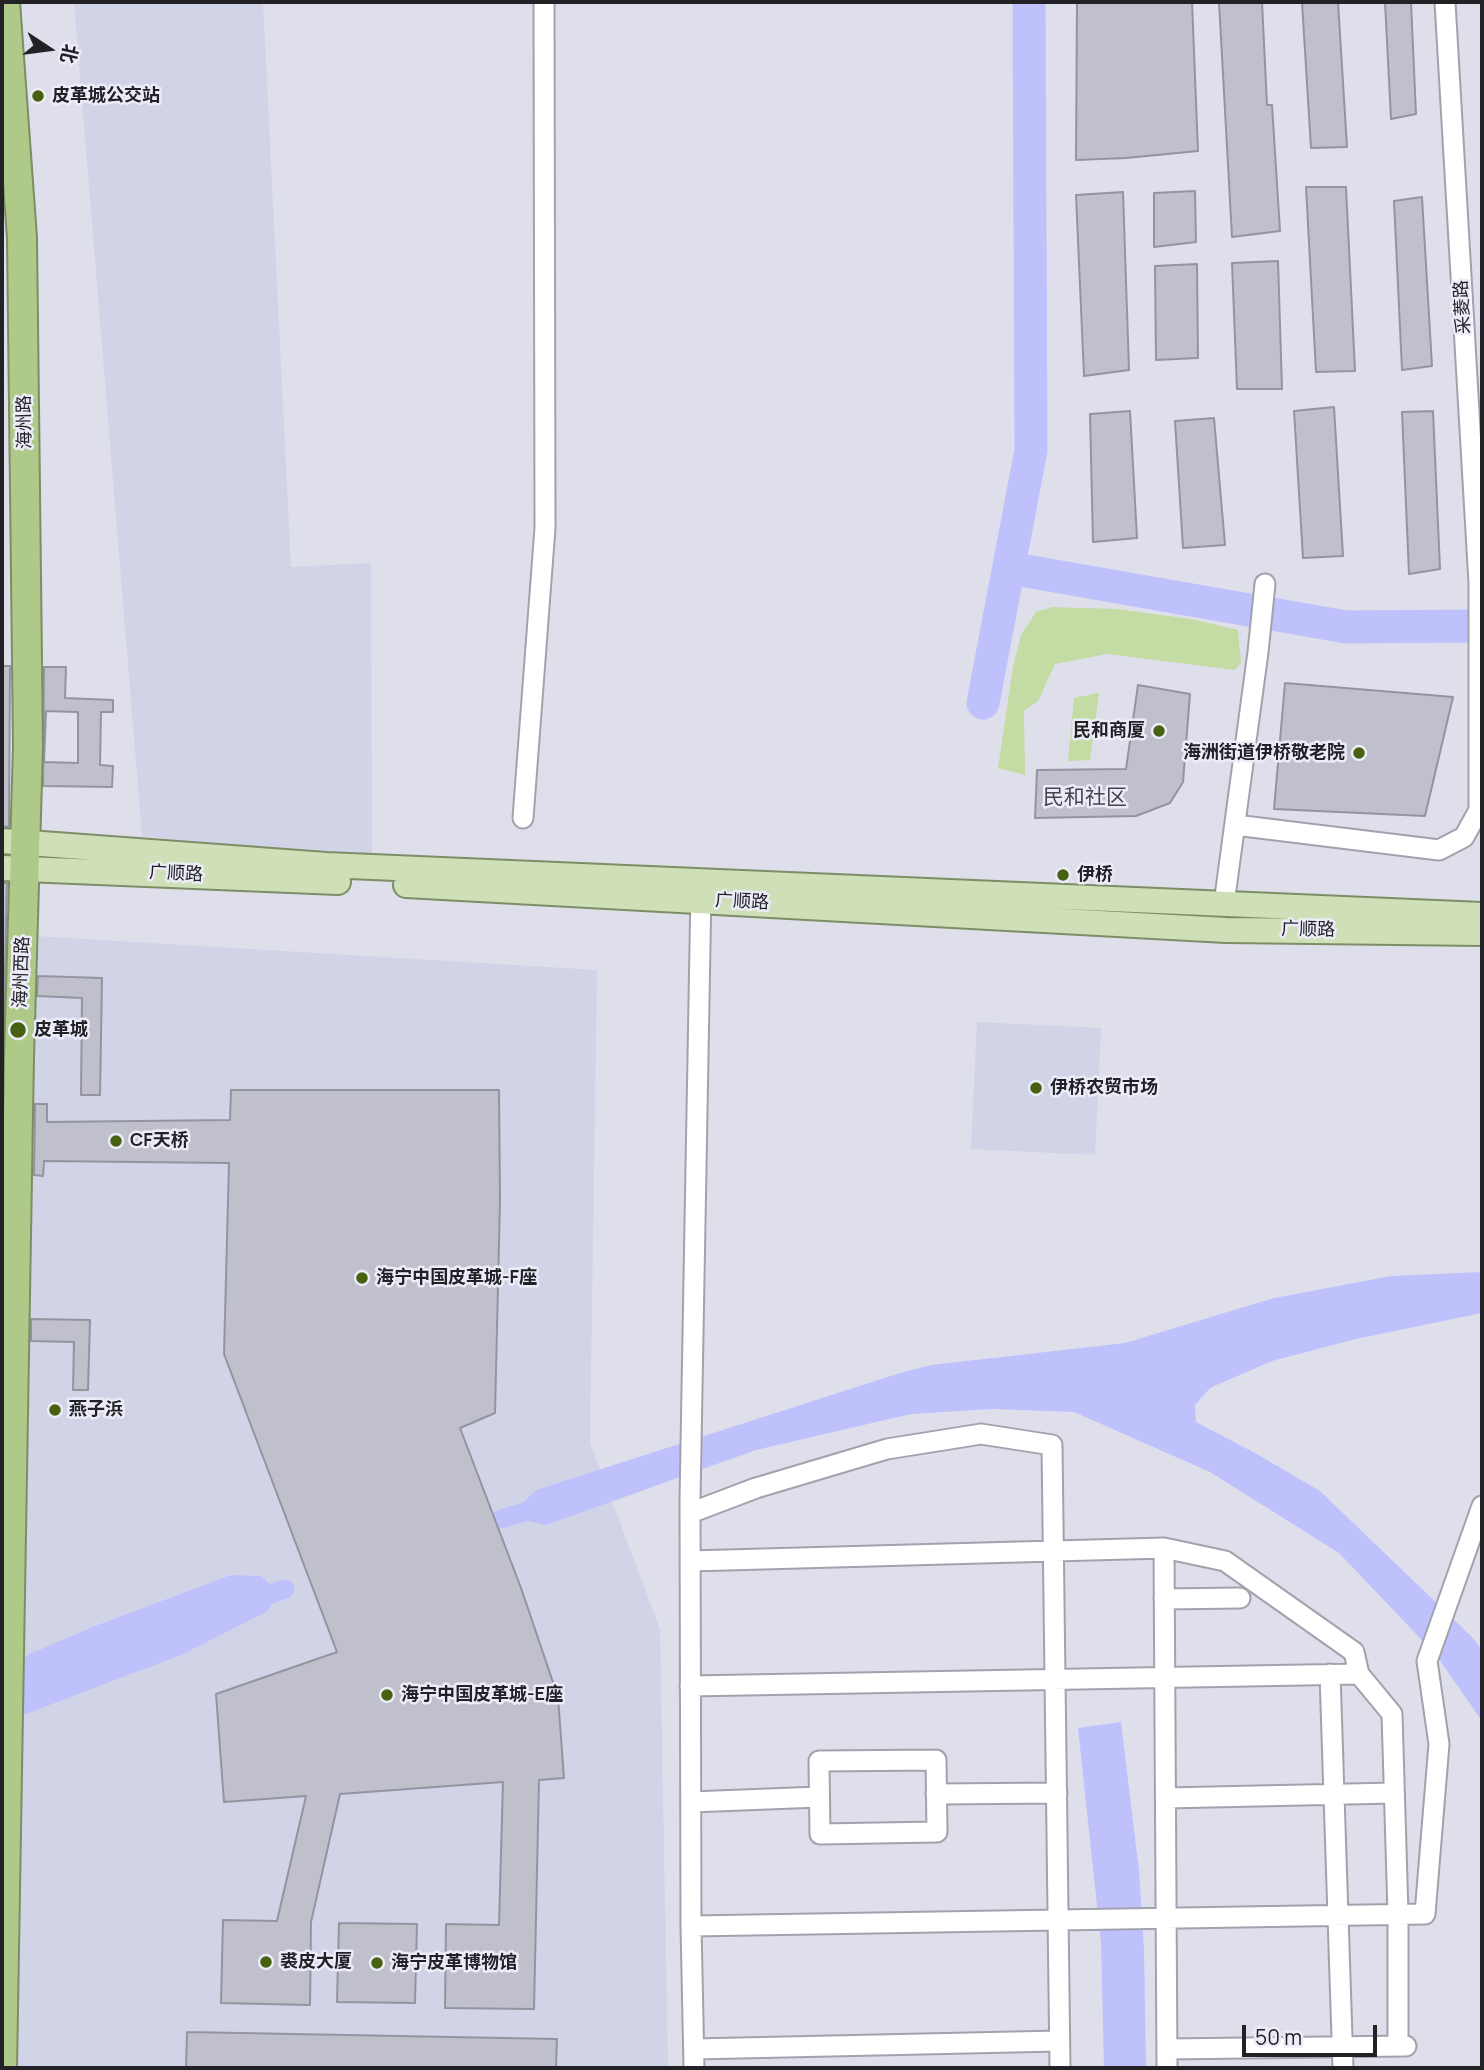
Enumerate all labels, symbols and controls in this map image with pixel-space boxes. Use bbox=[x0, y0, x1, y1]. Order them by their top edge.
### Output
north arrow bbox=[14, 14, 84, 84]
text: 北 bbox=[55, 42, 84, 66]
place label: 皮革城公交站 bbox=[52, 85, 160, 107]
marker: 皮革城公交站 bbox=[30, 88, 46, 104]
street label: 采菱路 bbox=[1451, 279, 1475, 335]
street label: 海州路 bbox=[14, 395, 36, 449]
place label: 民和商厦 bbox=[1073, 720, 1145, 742]
marker: 民和商厦 bbox=[1151, 723, 1167, 739]
place label: 海洲街道伊桥敬老院 bbox=[1183, 742, 1345, 764]
marker: 海洲街道伊桥敬老院 bbox=[1351, 745, 1367, 761]
district label: 民和社区 bbox=[1043, 785, 1127, 811]
street label: 广顺路 bbox=[148, 862, 204, 886]
place label: 伊桥 bbox=[1077, 864, 1113, 886]
marker: 伊桥 bbox=[1055, 867, 1071, 883]
street label: 广顺路 bbox=[714, 890, 770, 914]
street label: 广顺路 bbox=[1281, 919, 1335, 941]
street label: 海州西路 bbox=[10, 936, 34, 1008]
place label: 皮革城 bbox=[34, 1019, 88, 1041]
marker: 皮革城 bbox=[8, 1020, 28, 1040]
place label: 伊桥农贸市场 bbox=[1050, 1077, 1158, 1099]
marker: 伊桥农贸市场 bbox=[1028, 1080, 1044, 1096]
place label: CF天桥 bbox=[130, 1130, 189, 1152]
marker: CF天桥 bbox=[108, 1133, 124, 1149]
place label: 海宁中国皮革城-F座 bbox=[376, 1267, 537, 1289]
marker: 海宁中国皮革城-F座 bbox=[354, 1270, 370, 1286]
place label: 燕子浜 bbox=[69, 1399, 123, 1421]
marker: 燕子浜 bbox=[47, 1402, 63, 1418]
place label: 海宁中国皮革城-E座 bbox=[401, 1684, 563, 1706]
marker: 海宁中国皮革城-E座 bbox=[379, 1687, 395, 1703]
place label: 裘皮大厦 bbox=[280, 1951, 352, 1973]
place label: 海宁皮革博物馆 bbox=[391, 1952, 517, 1974]
marker: 裘皮大厦 bbox=[258, 1954, 274, 1970]
marker: 海宁皮革博物馆 bbox=[369, 1955, 385, 1971]
scale bar bbox=[1246, 2010, 1381, 2054]
text: 50 m bbox=[1255, 2023, 1302, 2051]

